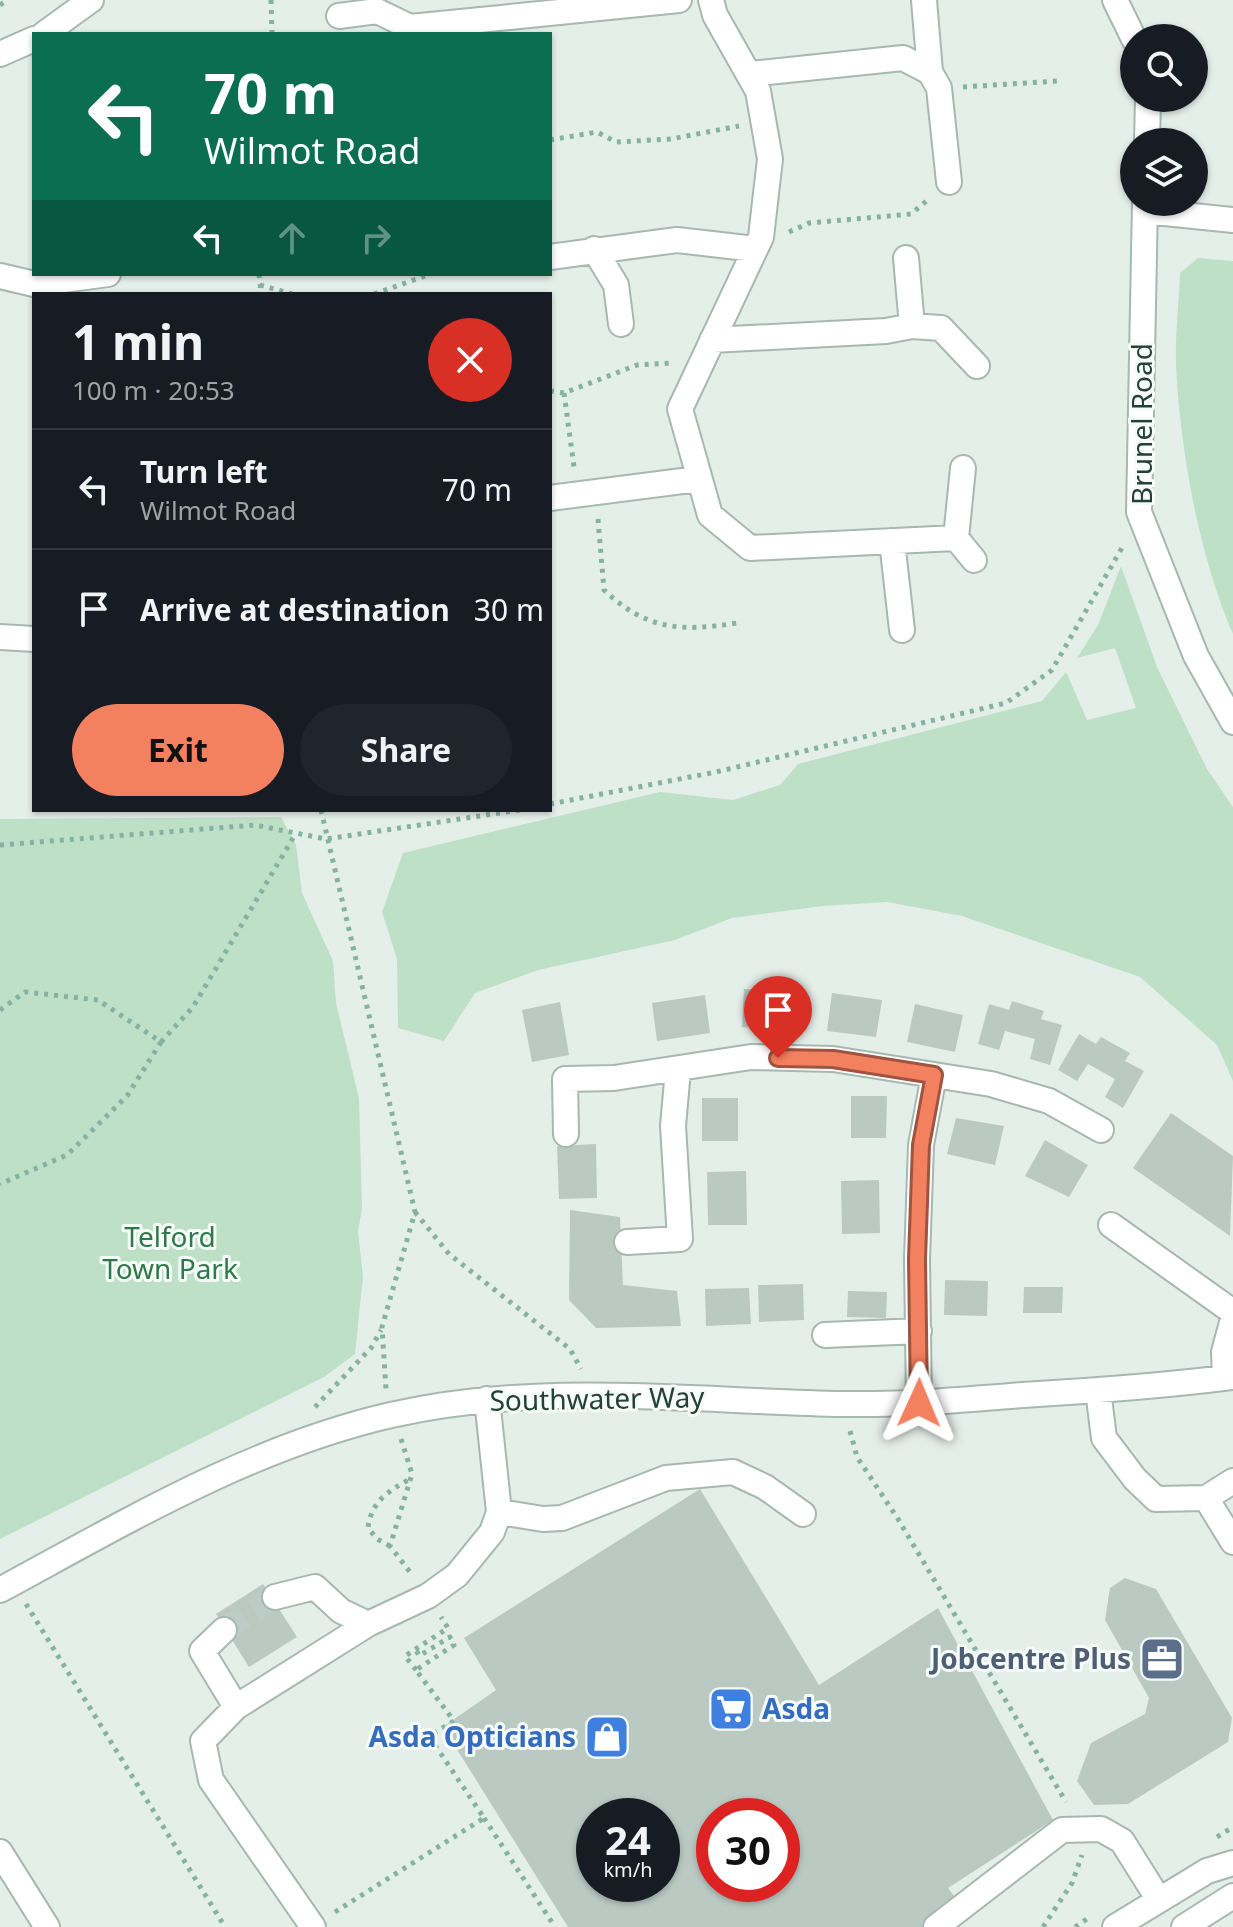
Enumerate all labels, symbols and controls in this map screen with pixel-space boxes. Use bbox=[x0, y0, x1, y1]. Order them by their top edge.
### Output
map controls bbox=[1120, 24, 1208, 216]
button: search bbox=[1120, 24, 1208, 112]
text: 70 m bbox=[204, 54, 337, 130]
icon: left bbox=[72, 64, 176, 168]
text: Wilmot Road bbox=[204, 126, 420, 175]
button: layers bbox=[1120, 128, 1208, 216]
icon: left bbox=[186, 216, 230, 260]
icon: ahead bbox=[270, 216, 314, 260]
icon: right bbox=[354, 216, 398, 260]
text: 1 min bbox=[72, 309, 204, 374]
button: close bbox=[428, 318, 512, 402]
street label: Brunel Road bbox=[1122, 343, 1160, 505]
text: 100 m · 20:53 bbox=[72, 372, 235, 408]
text: Turn left bbox=[140, 451, 268, 492]
icon: left bbox=[72, 467, 116, 511]
text: 70 m bbox=[442, 469, 512, 510]
text: Wilmot Road bbox=[140, 492, 296, 528]
icon: arrive bbox=[72, 587, 116, 631]
text: Arrive at destination bbox=[140, 589, 450, 630]
text: 30 m bbox=[474, 589, 544, 630]
button: Exit bbox=[72, 704, 284, 796]
button: Share bbox=[300, 704, 512, 796]
pin bbox=[744, 976, 812, 1058]
icon: arrive bbox=[756, 988, 800, 1032]
park label: Telford Town Park bbox=[102, 1217, 238, 1287]
position arrow bbox=[877, 1361, 961, 1445]
street label: Southwater Way bbox=[489, 1377, 705, 1419]
office icon: Jobcentre Plus bbox=[1138, 1635, 1186, 1683]
place label: Jobcentre Plus bbox=[928, 1639, 1131, 1677]
supermarket icon: Asda bbox=[707, 1685, 755, 1733]
place label: Asda bbox=[762, 1689, 830, 1727]
shop icon: Asda Opticians bbox=[583, 1713, 631, 1761]
place label: Asda Opticians bbox=[369, 1717, 576, 1755]
speed limit sign: 30 bbox=[696, 1798, 800, 1902]
text: 24 bbox=[605, 1812, 651, 1867]
text: km/h bbox=[603, 1856, 653, 1883]

